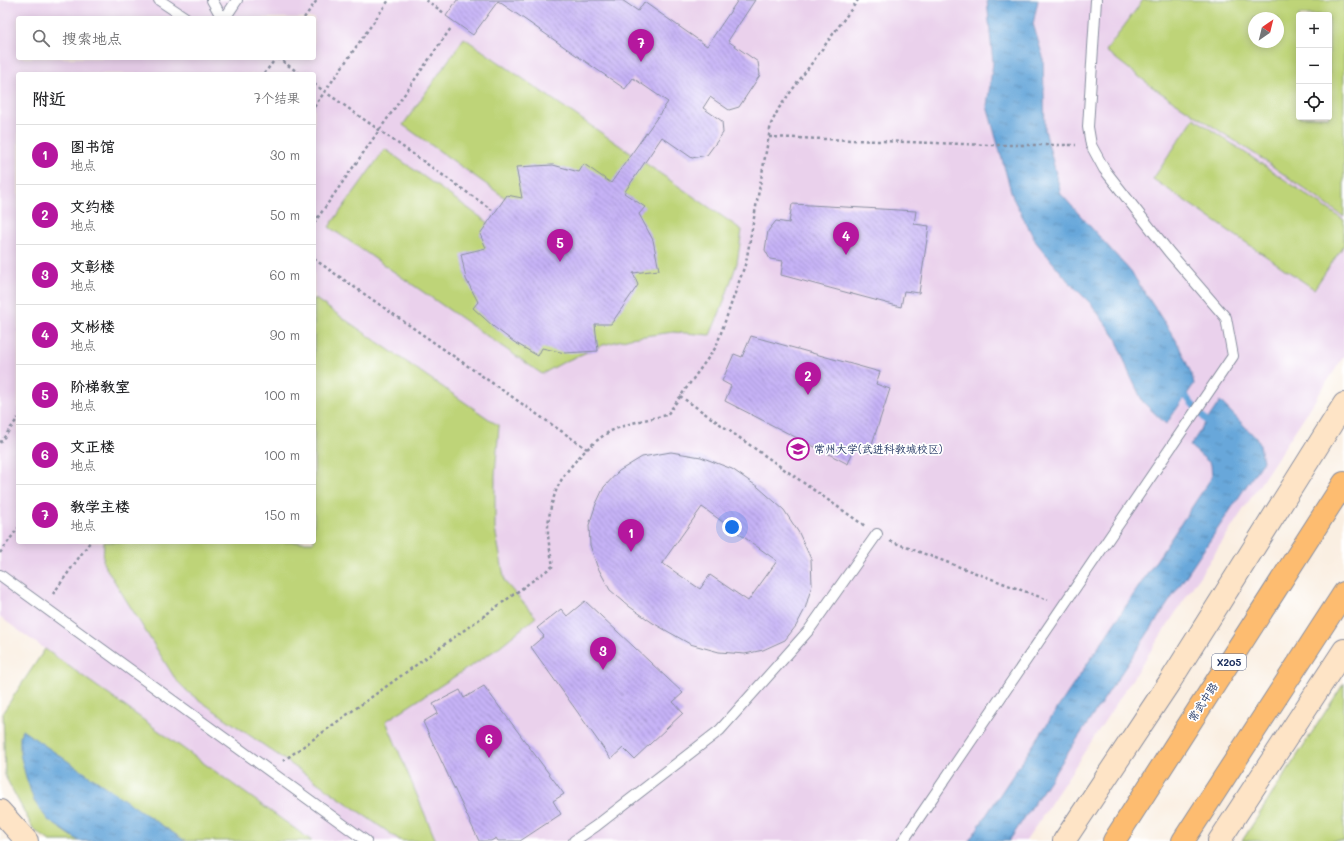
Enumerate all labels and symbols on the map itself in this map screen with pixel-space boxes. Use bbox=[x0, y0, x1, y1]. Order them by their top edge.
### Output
north arrow bbox=[1248, 12, 1284, 48]
pin: 7 bbox=[628, 29, 654, 62]
pin: 4 bbox=[833, 222, 859, 255]
pin: 5 bbox=[547, 229, 573, 262]
pin: 2 bbox=[795, 362, 821, 395]
school or university icon: 常州大学(武进科教城校区) bbox=[785, 436, 811, 462]
place label: 常州大学(武进科教城校区) bbox=[814, 441, 943, 456]
your location bbox=[722, 517, 742, 537]
pin: 1 bbox=[618, 519, 644, 552]
pin: 3 bbox=[590, 637, 616, 670]
road number: X205 bbox=[1212, 654, 1246, 670]
street label: 常武中路 bbox=[1184, 679, 1221, 724]
pin: 6 bbox=[476, 725, 502, 758]

